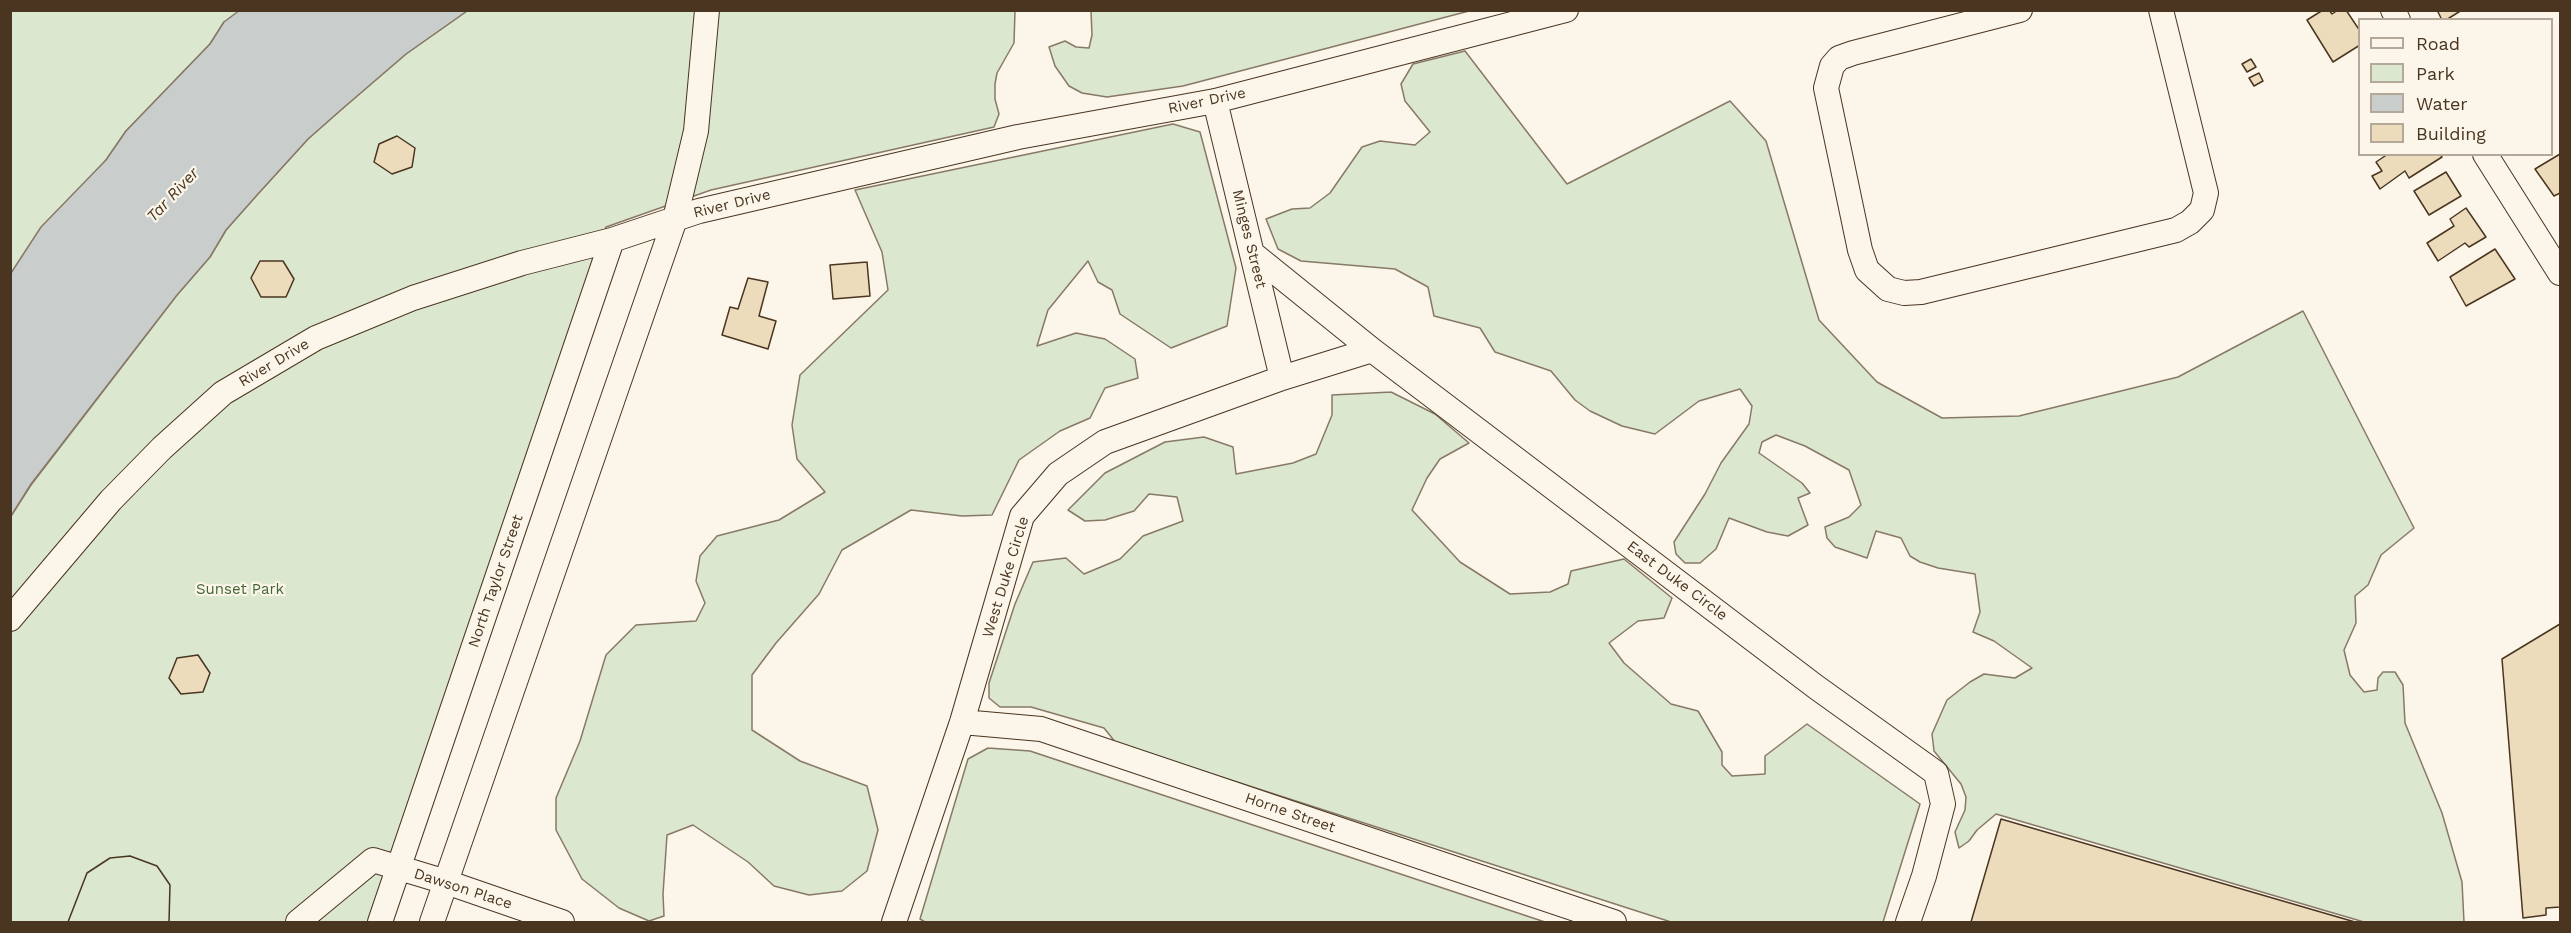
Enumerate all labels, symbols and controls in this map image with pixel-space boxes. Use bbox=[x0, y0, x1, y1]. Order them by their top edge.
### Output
legend bbox=[2358, 18, 2553, 156]
text: Road bbox=[2416, 33, 2460, 54]
text: Park bbox=[2416, 63, 2455, 84]
street label: River Drive bbox=[1167, 84, 1247, 118]
text: Water bbox=[2416, 93, 2468, 114]
text: Building bbox=[2416, 123, 2486, 144]
water label: Tar River bbox=[143, 164, 203, 226]
street label: River Drive bbox=[692, 186, 772, 222]
street label: Minges Street bbox=[1228, 188, 1270, 290]
street label: River Drive bbox=[236, 335, 312, 391]
street label: North Taylor Street bbox=[465, 512, 527, 650]
street label: West Duke Circle bbox=[979, 514, 1033, 640]
street label: East Duke Circle bbox=[1623, 537, 1731, 625]
park label: Sunset Park bbox=[196, 581, 284, 599]
street label: Horne Street bbox=[1243, 789, 1337, 837]
street label: Dawson Place bbox=[412, 865, 514, 913]

